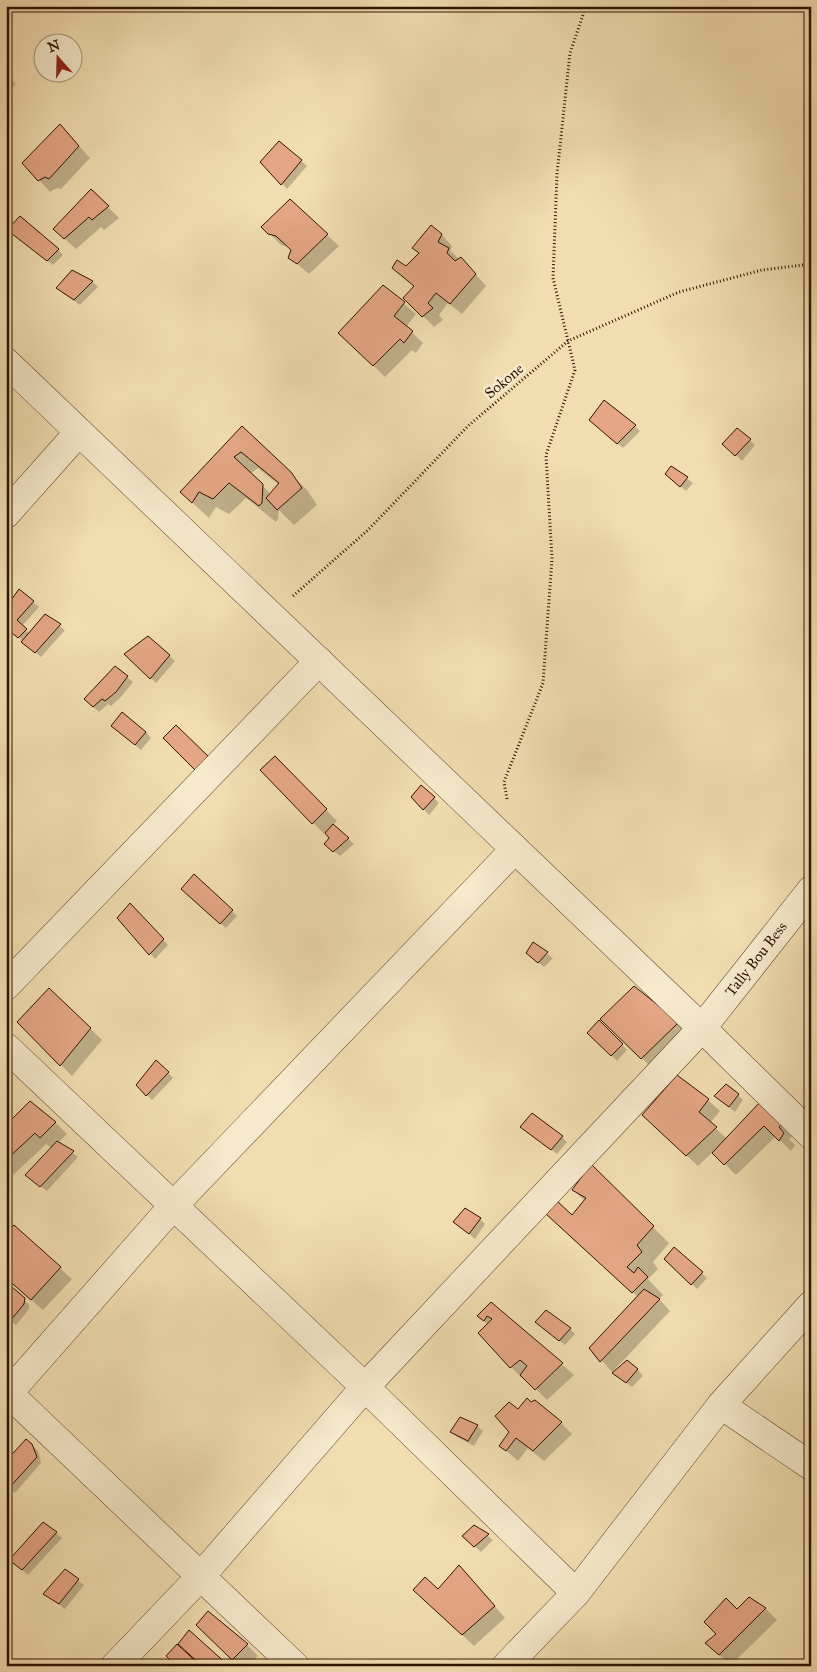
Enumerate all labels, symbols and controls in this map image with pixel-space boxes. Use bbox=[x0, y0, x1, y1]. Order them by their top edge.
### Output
north arrow bbox=[32, 32, 82, 82]
text: N bbox=[45, 36, 62, 56]
street label: Sokone bbox=[481, 360, 527, 402]
street label: Tally Bou Bess bbox=[721, 918, 791, 1000]

